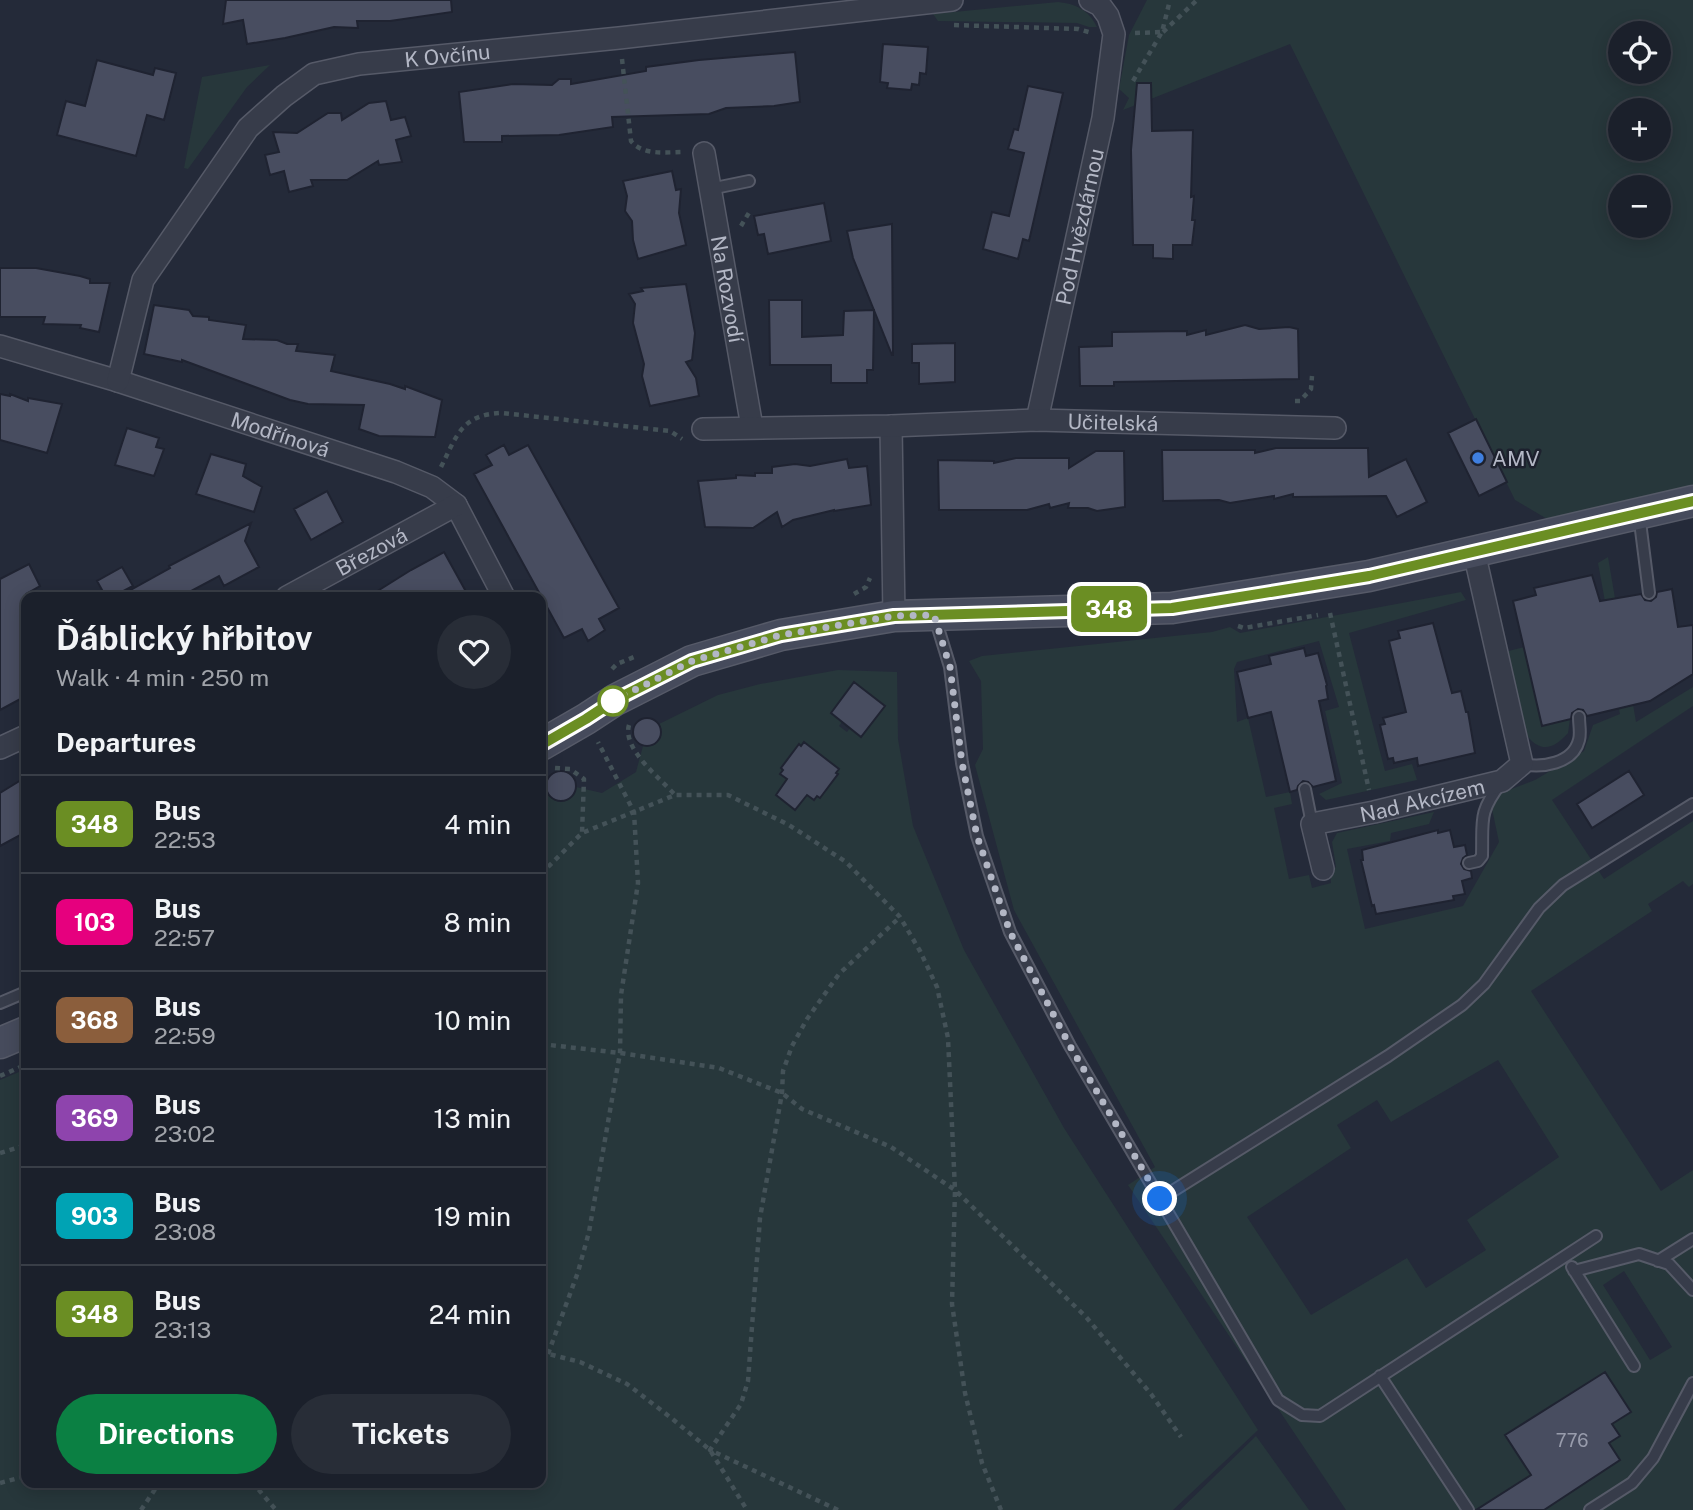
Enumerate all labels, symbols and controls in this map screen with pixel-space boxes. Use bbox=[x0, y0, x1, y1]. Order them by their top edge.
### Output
map controls bbox=[1608, 21, 1671, 238]
button: locate bbox=[1608, 21, 1671, 84]
street label: K Ovčínu bbox=[403, 38, 491, 72]
button: + bbox=[1608, 98, 1671, 161]
street label: Pod Hvězdárnou bbox=[1050, 146, 1108, 307]
button: − bbox=[1608, 175, 1671, 238]
street label: Na Rozvodí bbox=[706, 234, 750, 345]
street label: Modřínová bbox=[228, 406, 333, 462]
street label: Učitelská bbox=[1067, 408, 1159, 436]
place label: AMV bbox=[1492, 446, 1540, 471]
marker: AMV bbox=[1470, 450, 1486, 466]
street label: Březová bbox=[331, 522, 411, 581]
line badge: 348 bbox=[1069, 586, 1149, 632]
text: 348 bbox=[1085, 595, 1133, 623]
button: heart bbox=[437, 615, 511, 689]
text: Ďáblický hřbitov bbox=[56, 619, 312, 657]
text: Walk · 4 min · 250 m bbox=[56, 664, 269, 691]
unlabelled marker bbox=[598, 686, 628, 716]
text: Departures bbox=[56, 727, 196, 758]
street label: Nad Akcízem bbox=[1358, 773, 1487, 827]
text: Bus bbox=[154, 795, 201, 826]
text: 4 min bbox=[444, 809, 511, 840]
text: 348 bbox=[71, 810, 118, 838]
text: 22:53 bbox=[154, 826, 216, 853]
text: Bus bbox=[154, 893, 201, 924]
text: 8 min bbox=[444, 907, 511, 938]
text: 103 bbox=[74, 908, 115, 936]
text: 22:57 bbox=[154, 924, 215, 951]
text: Bus bbox=[154, 991, 201, 1022]
text: 10 min bbox=[434, 1005, 511, 1036]
text: 368 bbox=[71, 1006, 118, 1034]
text: 22:59 bbox=[154, 1022, 216, 1049]
text: Bus bbox=[154, 1089, 201, 1120]
text: 13 min bbox=[434, 1103, 511, 1134]
text: 369 bbox=[71, 1104, 118, 1132]
text: 23:02 bbox=[154, 1120, 215, 1147]
your location bbox=[1142, 1181, 1177, 1216]
text: Bus bbox=[154, 1187, 201, 1218]
text: 19 min bbox=[434, 1201, 511, 1232]
text: 903 bbox=[71, 1202, 118, 1230]
text: 23:08 bbox=[154, 1218, 216, 1245]
text: Bus bbox=[154, 1285, 201, 1316]
text: 24 min bbox=[429, 1299, 511, 1330]
text: 348 bbox=[71, 1300, 118, 1328]
text: 23:13 bbox=[154, 1316, 211, 1343]
button: Directions bbox=[56, 1394, 277, 1474]
button: Tickets bbox=[291, 1394, 511, 1474]
house number: 776 bbox=[1556, 1430, 1588, 1451]

